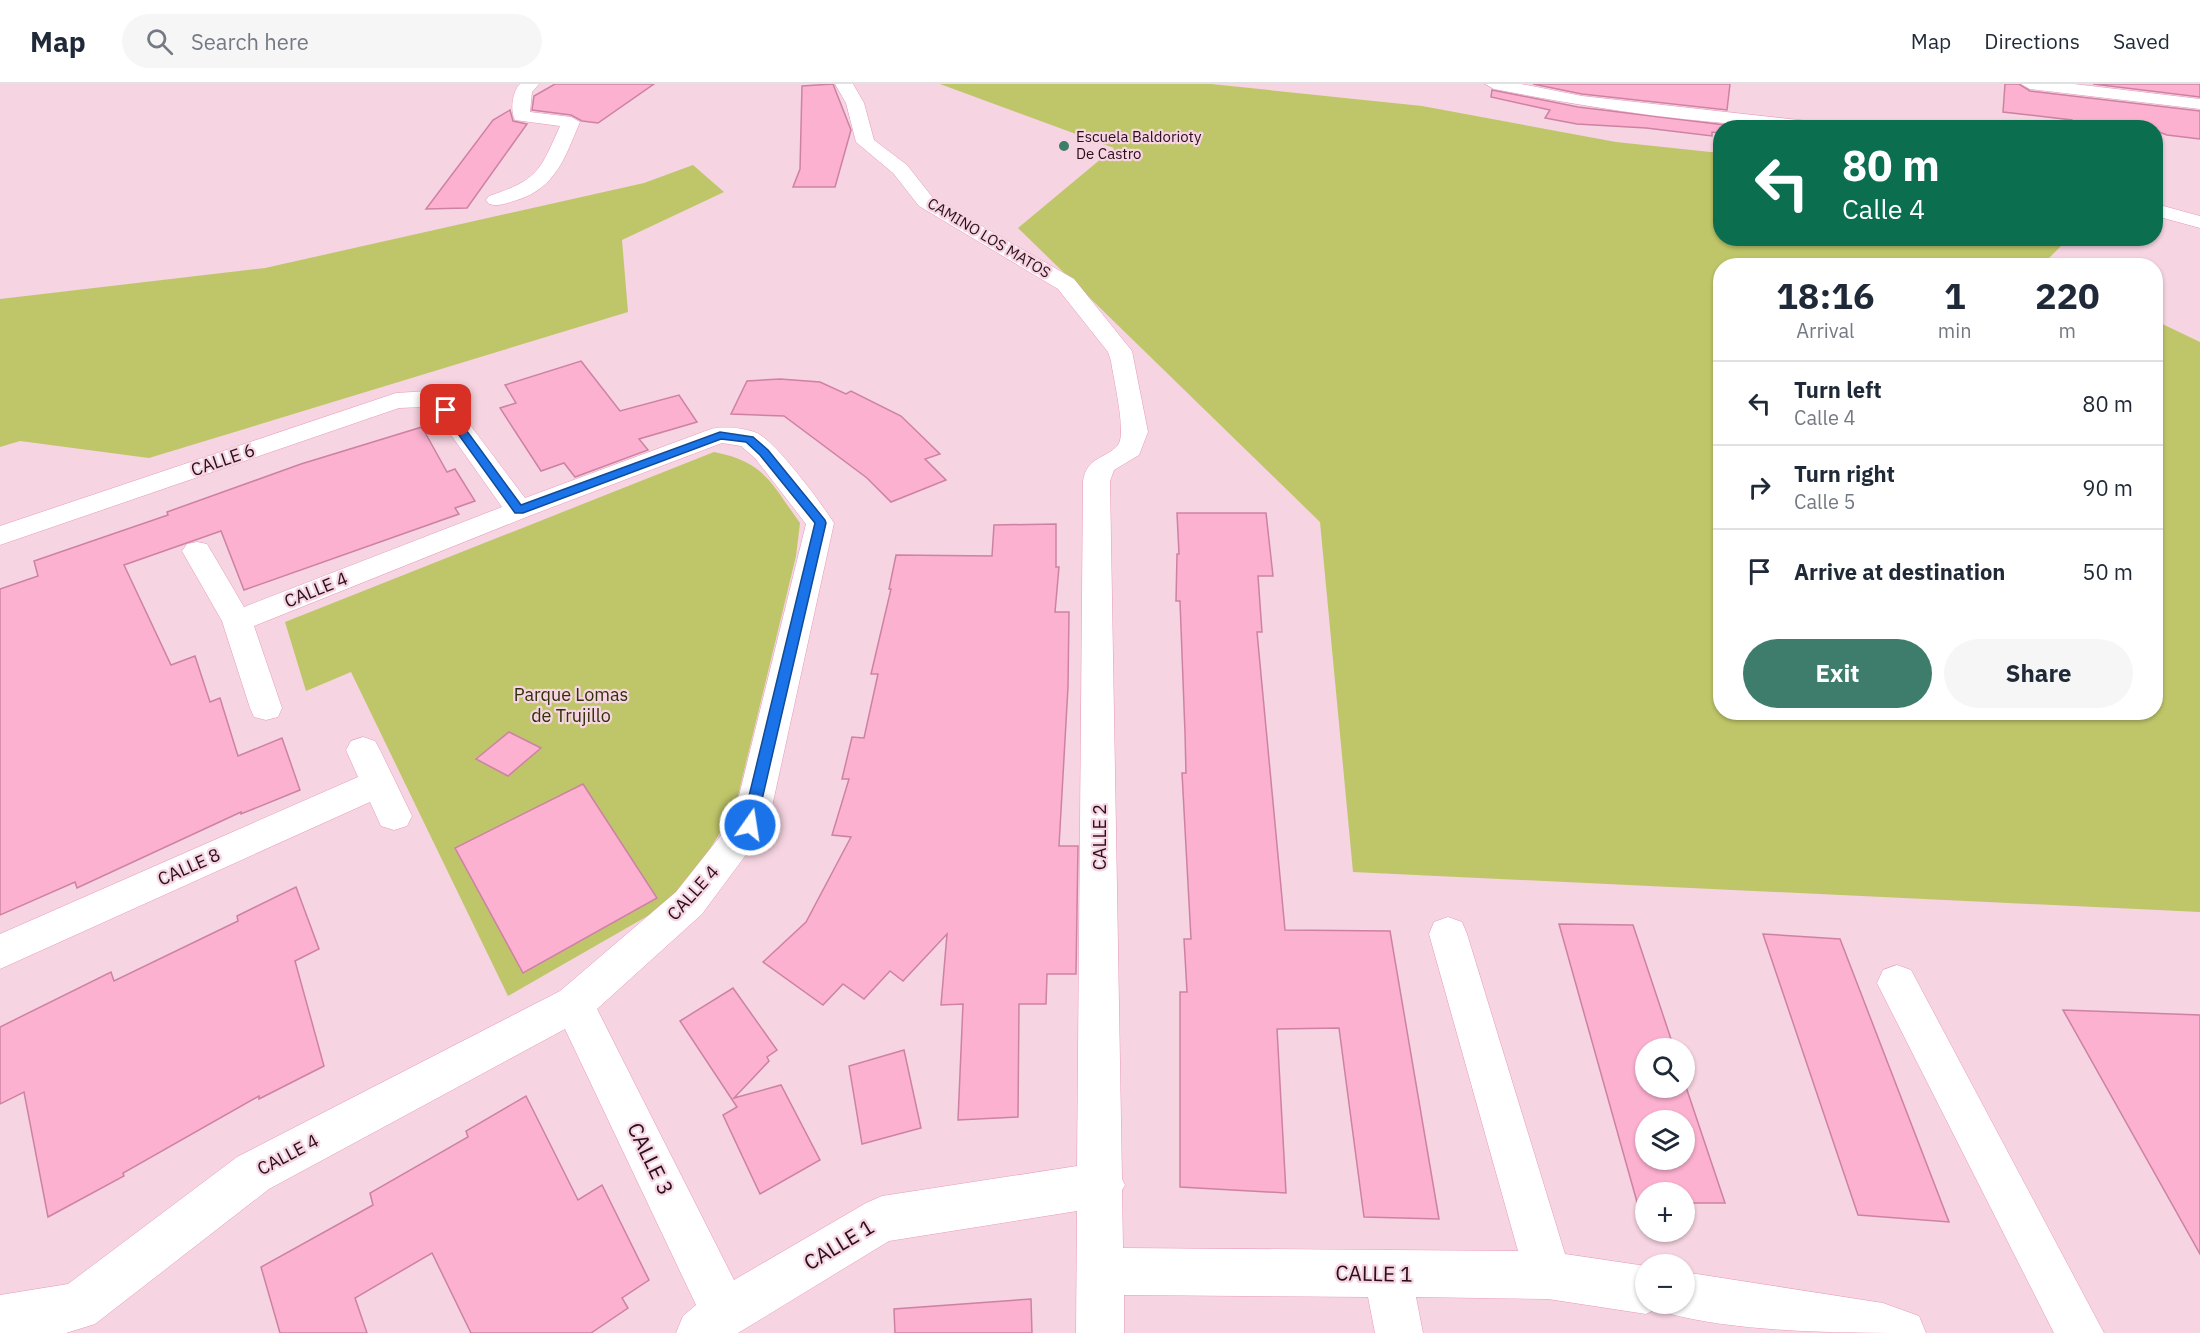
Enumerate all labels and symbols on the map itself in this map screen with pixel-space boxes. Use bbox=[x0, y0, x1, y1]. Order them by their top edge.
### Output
place label: Escuela Baldorioty De Castro bbox=[1076, 127, 1202, 163]
marker: Escuela Baldorioty De Castro bbox=[1057, 139, 1071, 153]
street label: CAMINO LOS MATOS bbox=[924, 193, 1054, 282]
pin bbox=[420, 384, 471, 435]
street label: CALLE 6 bbox=[188, 438, 258, 481]
street label: CALLE 4 bbox=[281, 566, 351, 613]
park label: Parque Lomas de Trujillo bbox=[514, 683, 628, 727]
position arrow bbox=[718, 793, 782, 857]
street label: CALLE 2 bbox=[1088, 804, 1111, 870]
street label: CALLE 8 bbox=[154, 843, 224, 891]
street label: CALLE 4 bbox=[662, 860, 723, 925]
street label: CALLE 3 bbox=[621, 1118, 680, 1199]
street label: CALLE 4 bbox=[253, 1129, 323, 1180]
street label: CALLE 1 bbox=[798, 1212, 879, 1276]
street label: CALLE 1 bbox=[1335, 1258, 1413, 1288]

